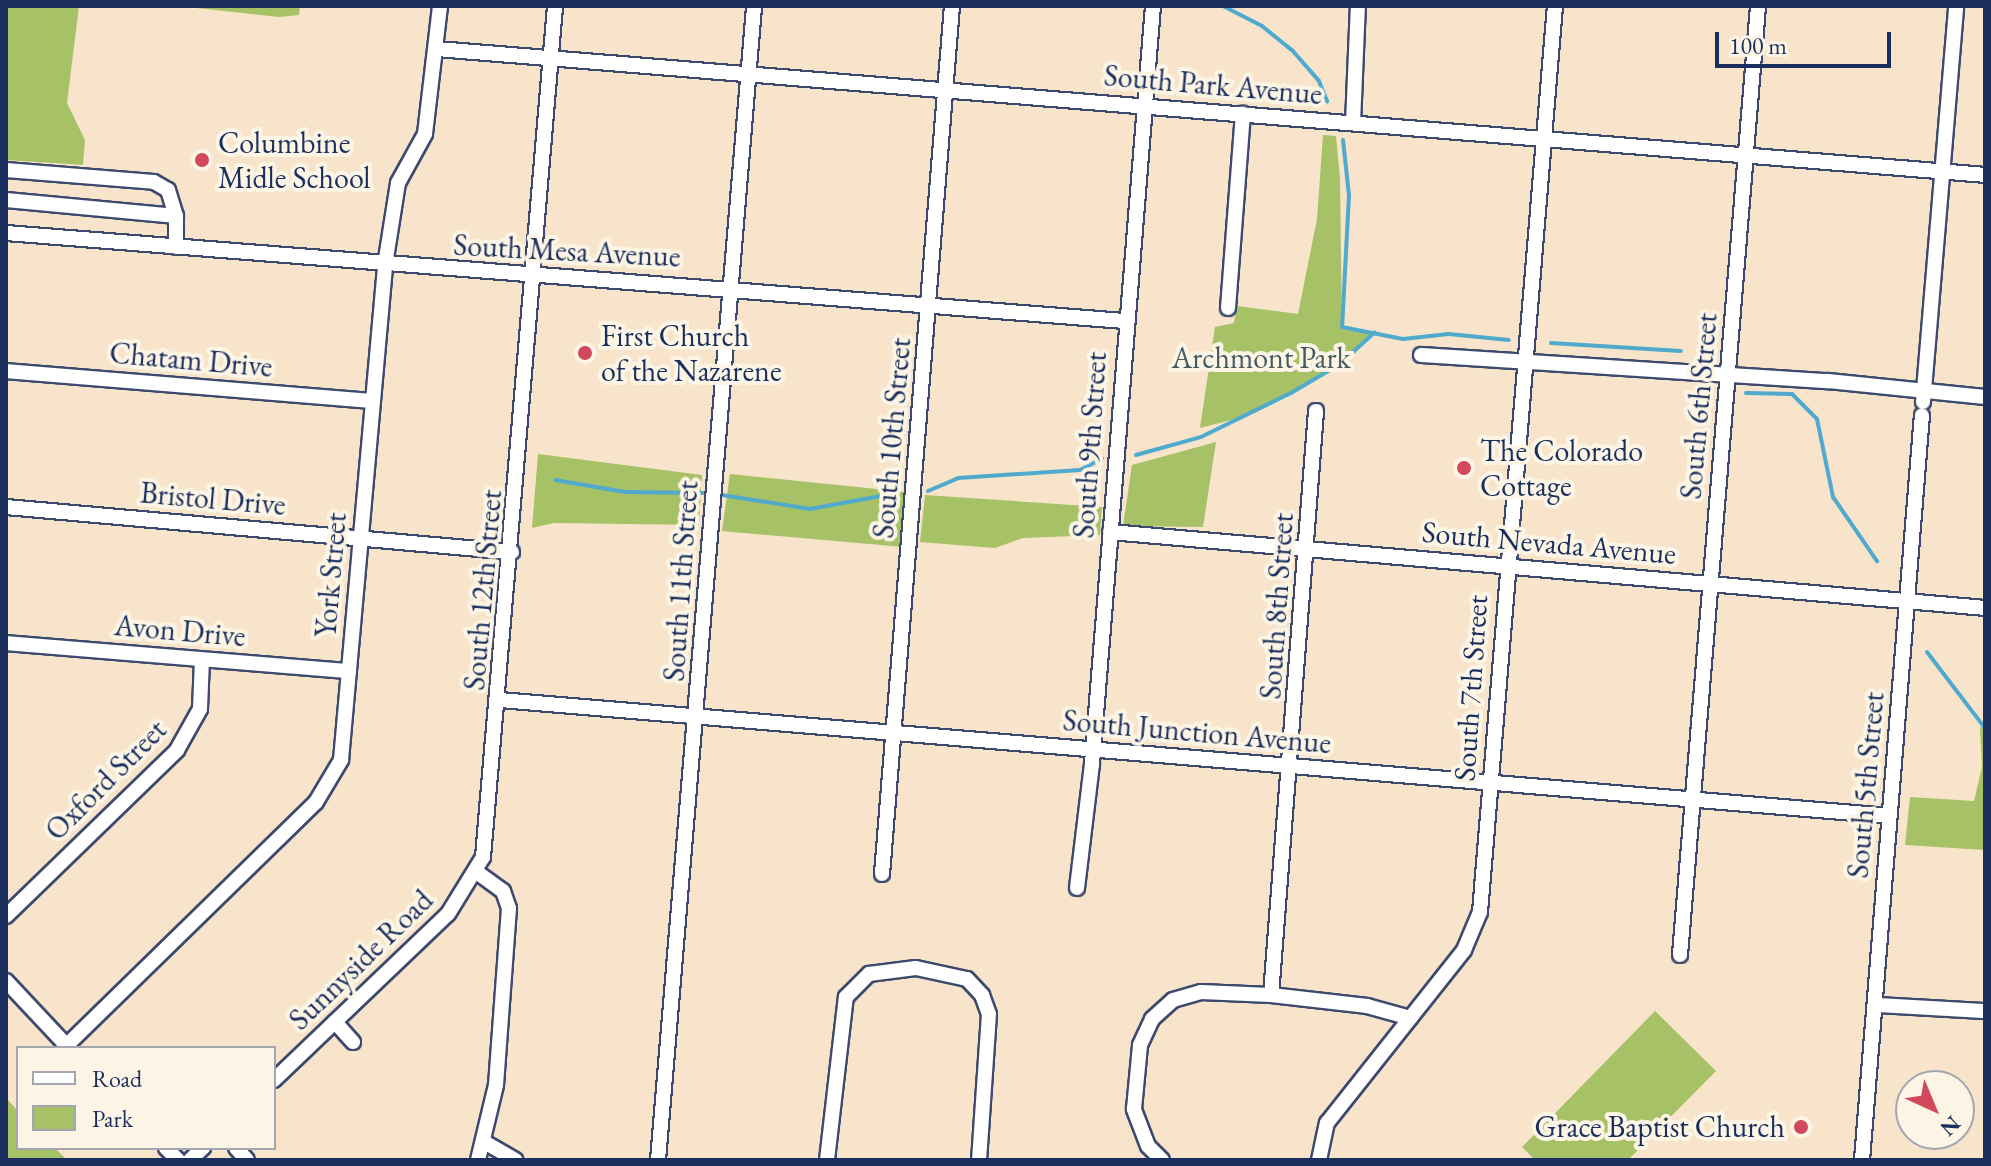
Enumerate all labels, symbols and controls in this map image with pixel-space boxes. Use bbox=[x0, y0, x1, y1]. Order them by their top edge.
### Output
scale bar bbox=[1719, 16, 1895, 66]
text: 100 m bbox=[1729, 30, 1787, 61]
street label: South Park Avenue bbox=[1102, 58, 1324, 112]
place label: Columbine Midle School bbox=[218, 125, 371, 196]
marker: Columbine Midle School bbox=[193, 151, 211, 169]
street label: South Mesa Avenue bbox=[453, 227, 681, 275]
street label: South 6th Street bbox=[1673, 311, 1725, 501]
place label: First Church of the Nazarene bbox=[601, 318, 782, 388]
street label: Chatam Drive bbox=[108, 335, 274, 385]
street label: South 10th Street bbox=[865, 336, 919, 540]
park label: Archmont Park bbox=[1171, 340, 1351, 376]
marker: First Church of the Nazarene bbox=[576, 344, 594, 362]
street label: South 9th Street bbox=[1066, 351, 1114, 539]
place label: The Colorado Cottage bbox=[1480, 433, 1643, 504]
marker: The Colorado Cottage bbox=[1455, 459, 1473, 477]
street label: Bristol Drive bbox=[139, 475, 287, 523]
street label: South 11th Street bbox=[656, 479, 706, 683]
street label: South 12th Street bbox=[456, 488, 510, 692]
street label: York Street bbox=[308, 511, 354, 639]
street label: South 8th Street bbox=[1253, 512, 1301, 700]
street label: South Nevada Avenue bbox=[1420, 514, 1678, 572]
street label: South 7th Street bbox=[1447, 594, 1495, 782]
street label: Avon Drive bbox=[113, 607, 247, 655]
street label: South 5th Street bbox=[1840, 690, 1892, 880]
street label: South Junction Avenue bbox=[1061, 702, 1333, 762]
street label: Oxford Street bbox=[38, 712, 174, 848]
street label: Sunnyside Road bbox=[282, 882, 440, 1038]
legend bbox=[16, 1046, 276, 1150]
text: Road bbox=[92, 1063, 142, 1094]
north arrow bbox=[1895, 1070, 1975, 1150]
text: Park bbox=[92, 1103, 133, 1134]
place label: Grace Baptist Church bbox=[1535, 1109, 1785, 1145]
text: N bbox=[1934, 1110, 1967, 1143]
marker: Grace Baptist Church bbox=[1792, 1118, 1810, 1136]

